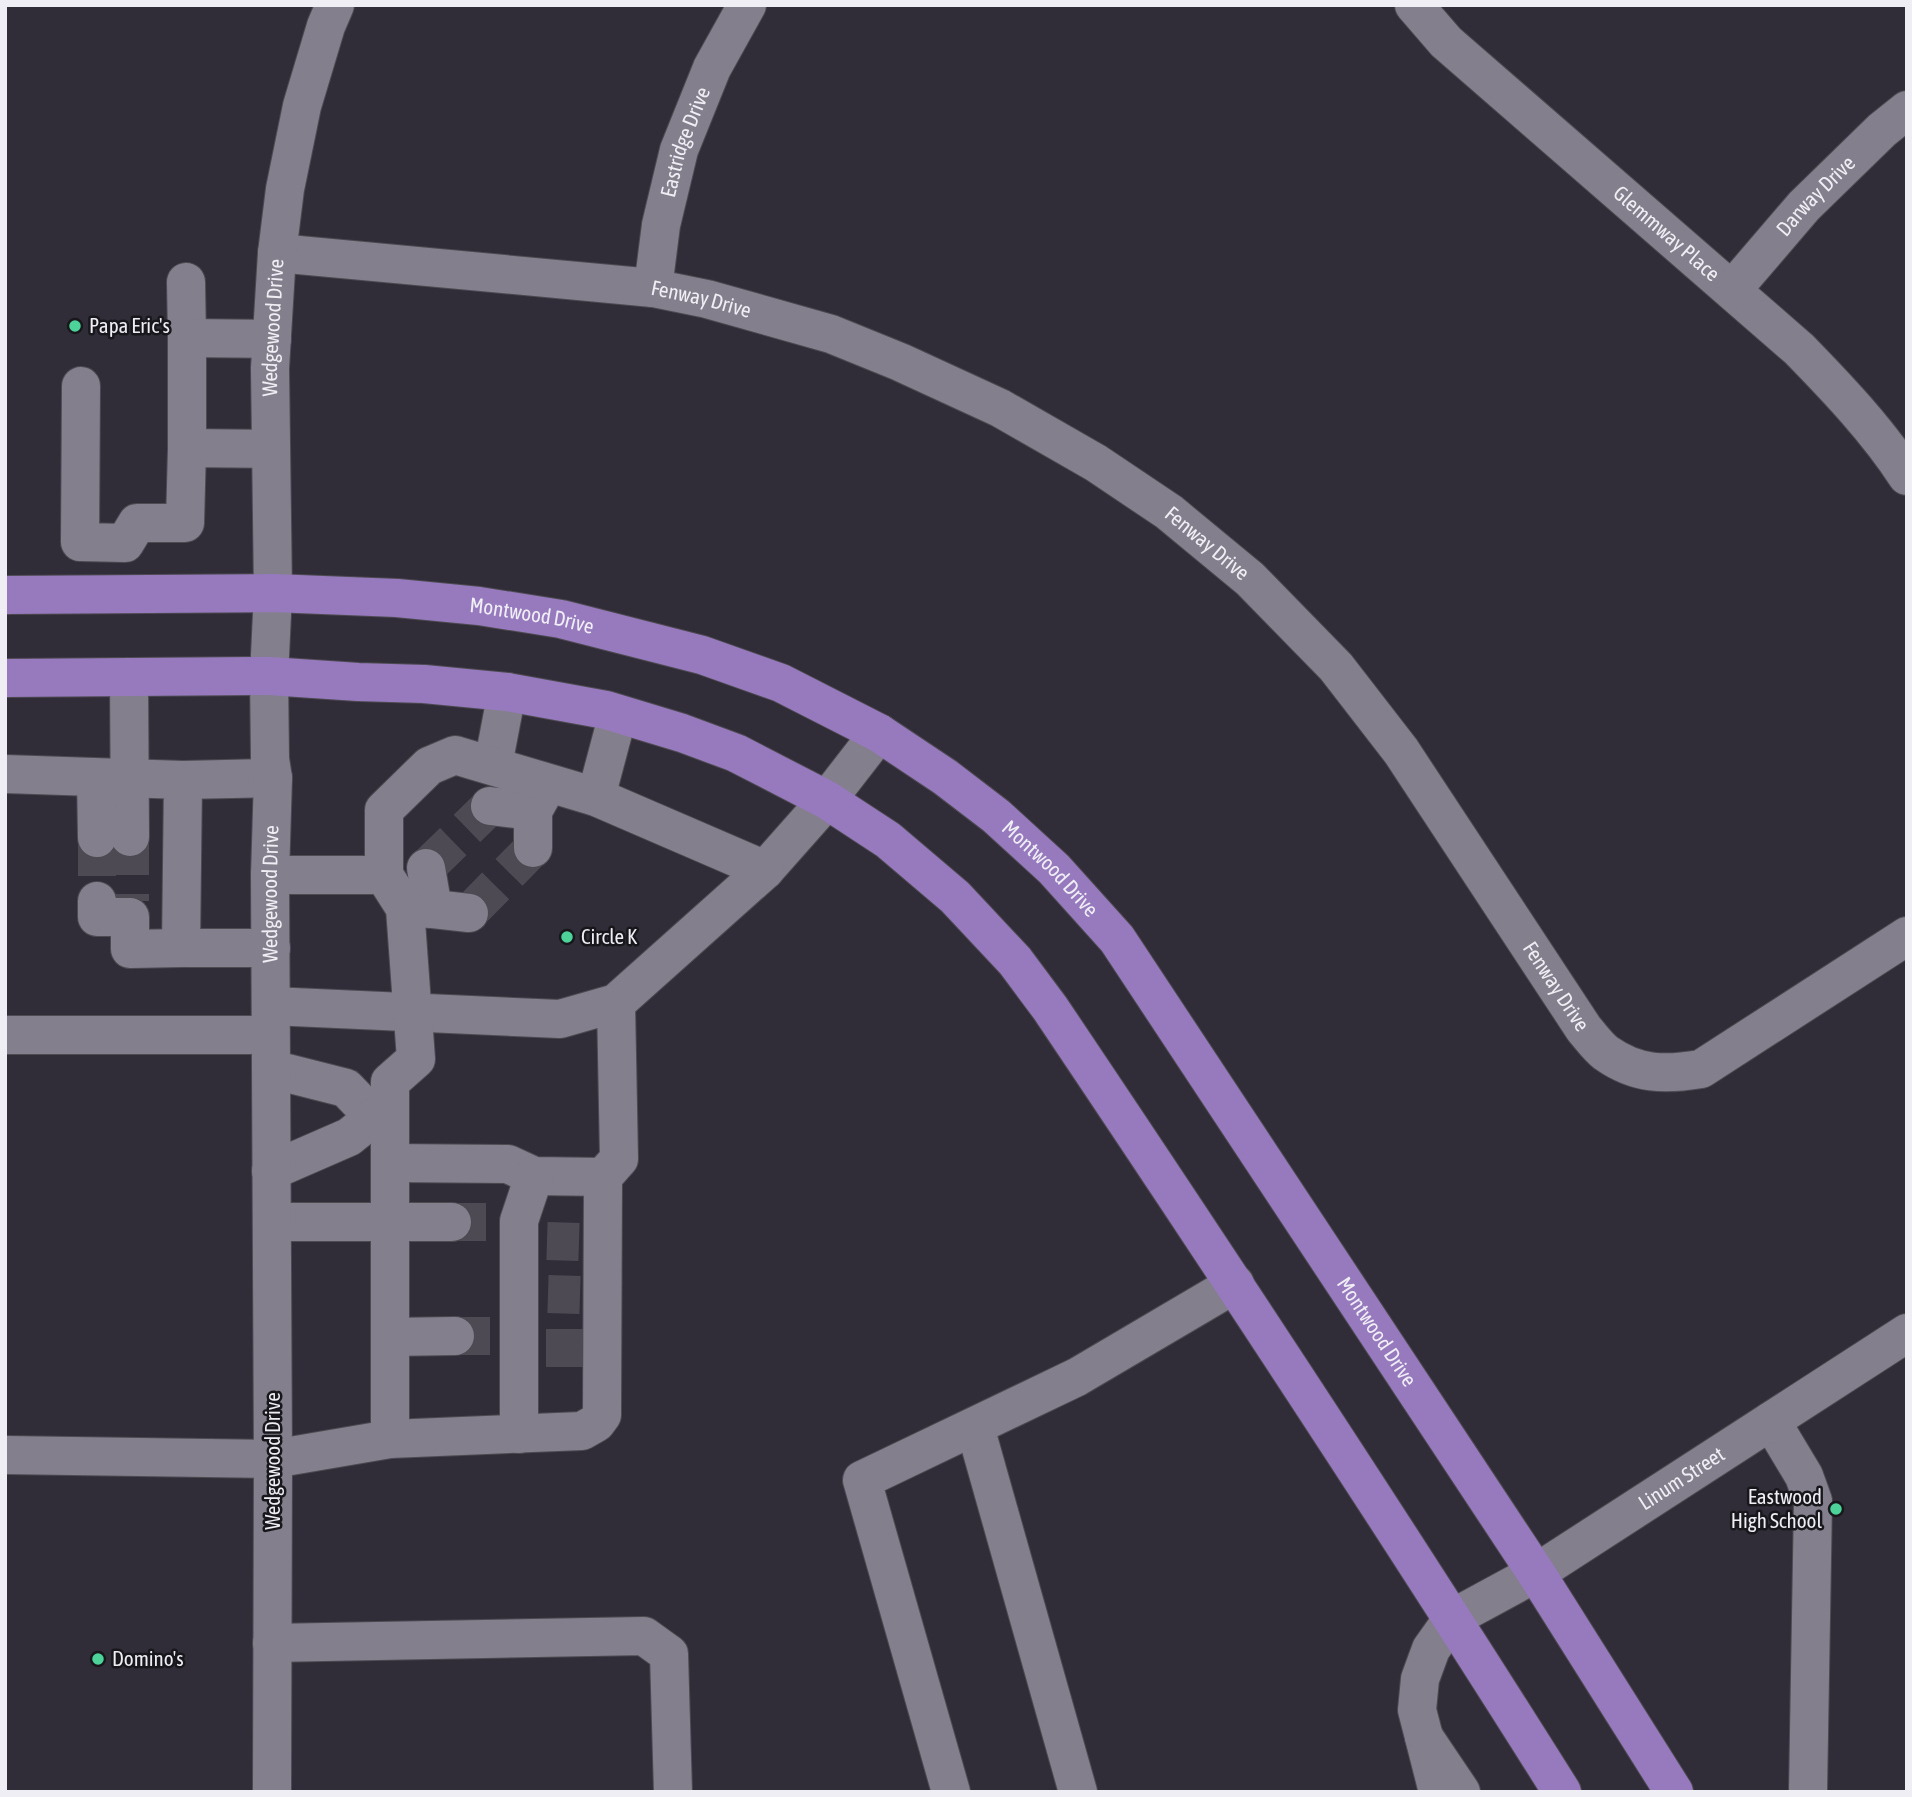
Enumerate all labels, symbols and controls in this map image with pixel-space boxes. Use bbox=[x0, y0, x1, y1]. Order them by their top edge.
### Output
street label: Eastridge Drive bbox=[655, 83, 714, 199]
street label: Darway Drive bbox=[1771, 150, 1859, 240]
street label: Glemmway Place bbox=[1609, 180, 1725, 286]
street label: Wedgewood Drive bbox=[257, 258, 288, 396]
street label: Fenway Drive bbox=[649, 275, 754, 322]
place label: Papa Eric's bbox=[89, 313, 170, 337]
marker: Papa Eric's bbox=[67, 318, 83, 334]
street label: Fenway Drive bbox=[1161, 501, 1255, 584]
street label: Montwood Drive bbox=[469, 592, 597, 638]
street label: Montwood Drive bbox=[998, 815, 1104, 921]
street label: Wedgewood Drive bbox=[257, 825, 283, 963]
place label: Circle K bbox=[581, 924, 638, 948]
marker: Circle K bbox=[559, 929, 575, 945]
street label: Fenway Drive bbox=[1519, 937, 1595, 1035]
street label: Montwood Drive bbox=[1333, 1272, 1422, 1390]
street label: Wedgewood Drive bbox=[260, 1392, 284, 1530]
street label: Linum Street bbox=[1634, 1441, 1729, 1514]
place label: Eastwood High School bbox=[1731, 1484, 1822, 1532]
marker: Eastwood High School bbox=[1828, 1501, 1844, 1517]
place label: Domino's bbox=[112, 1646, 184, 1670]
marker: Domino's bbox=[90, 1651, 106, 1667]

